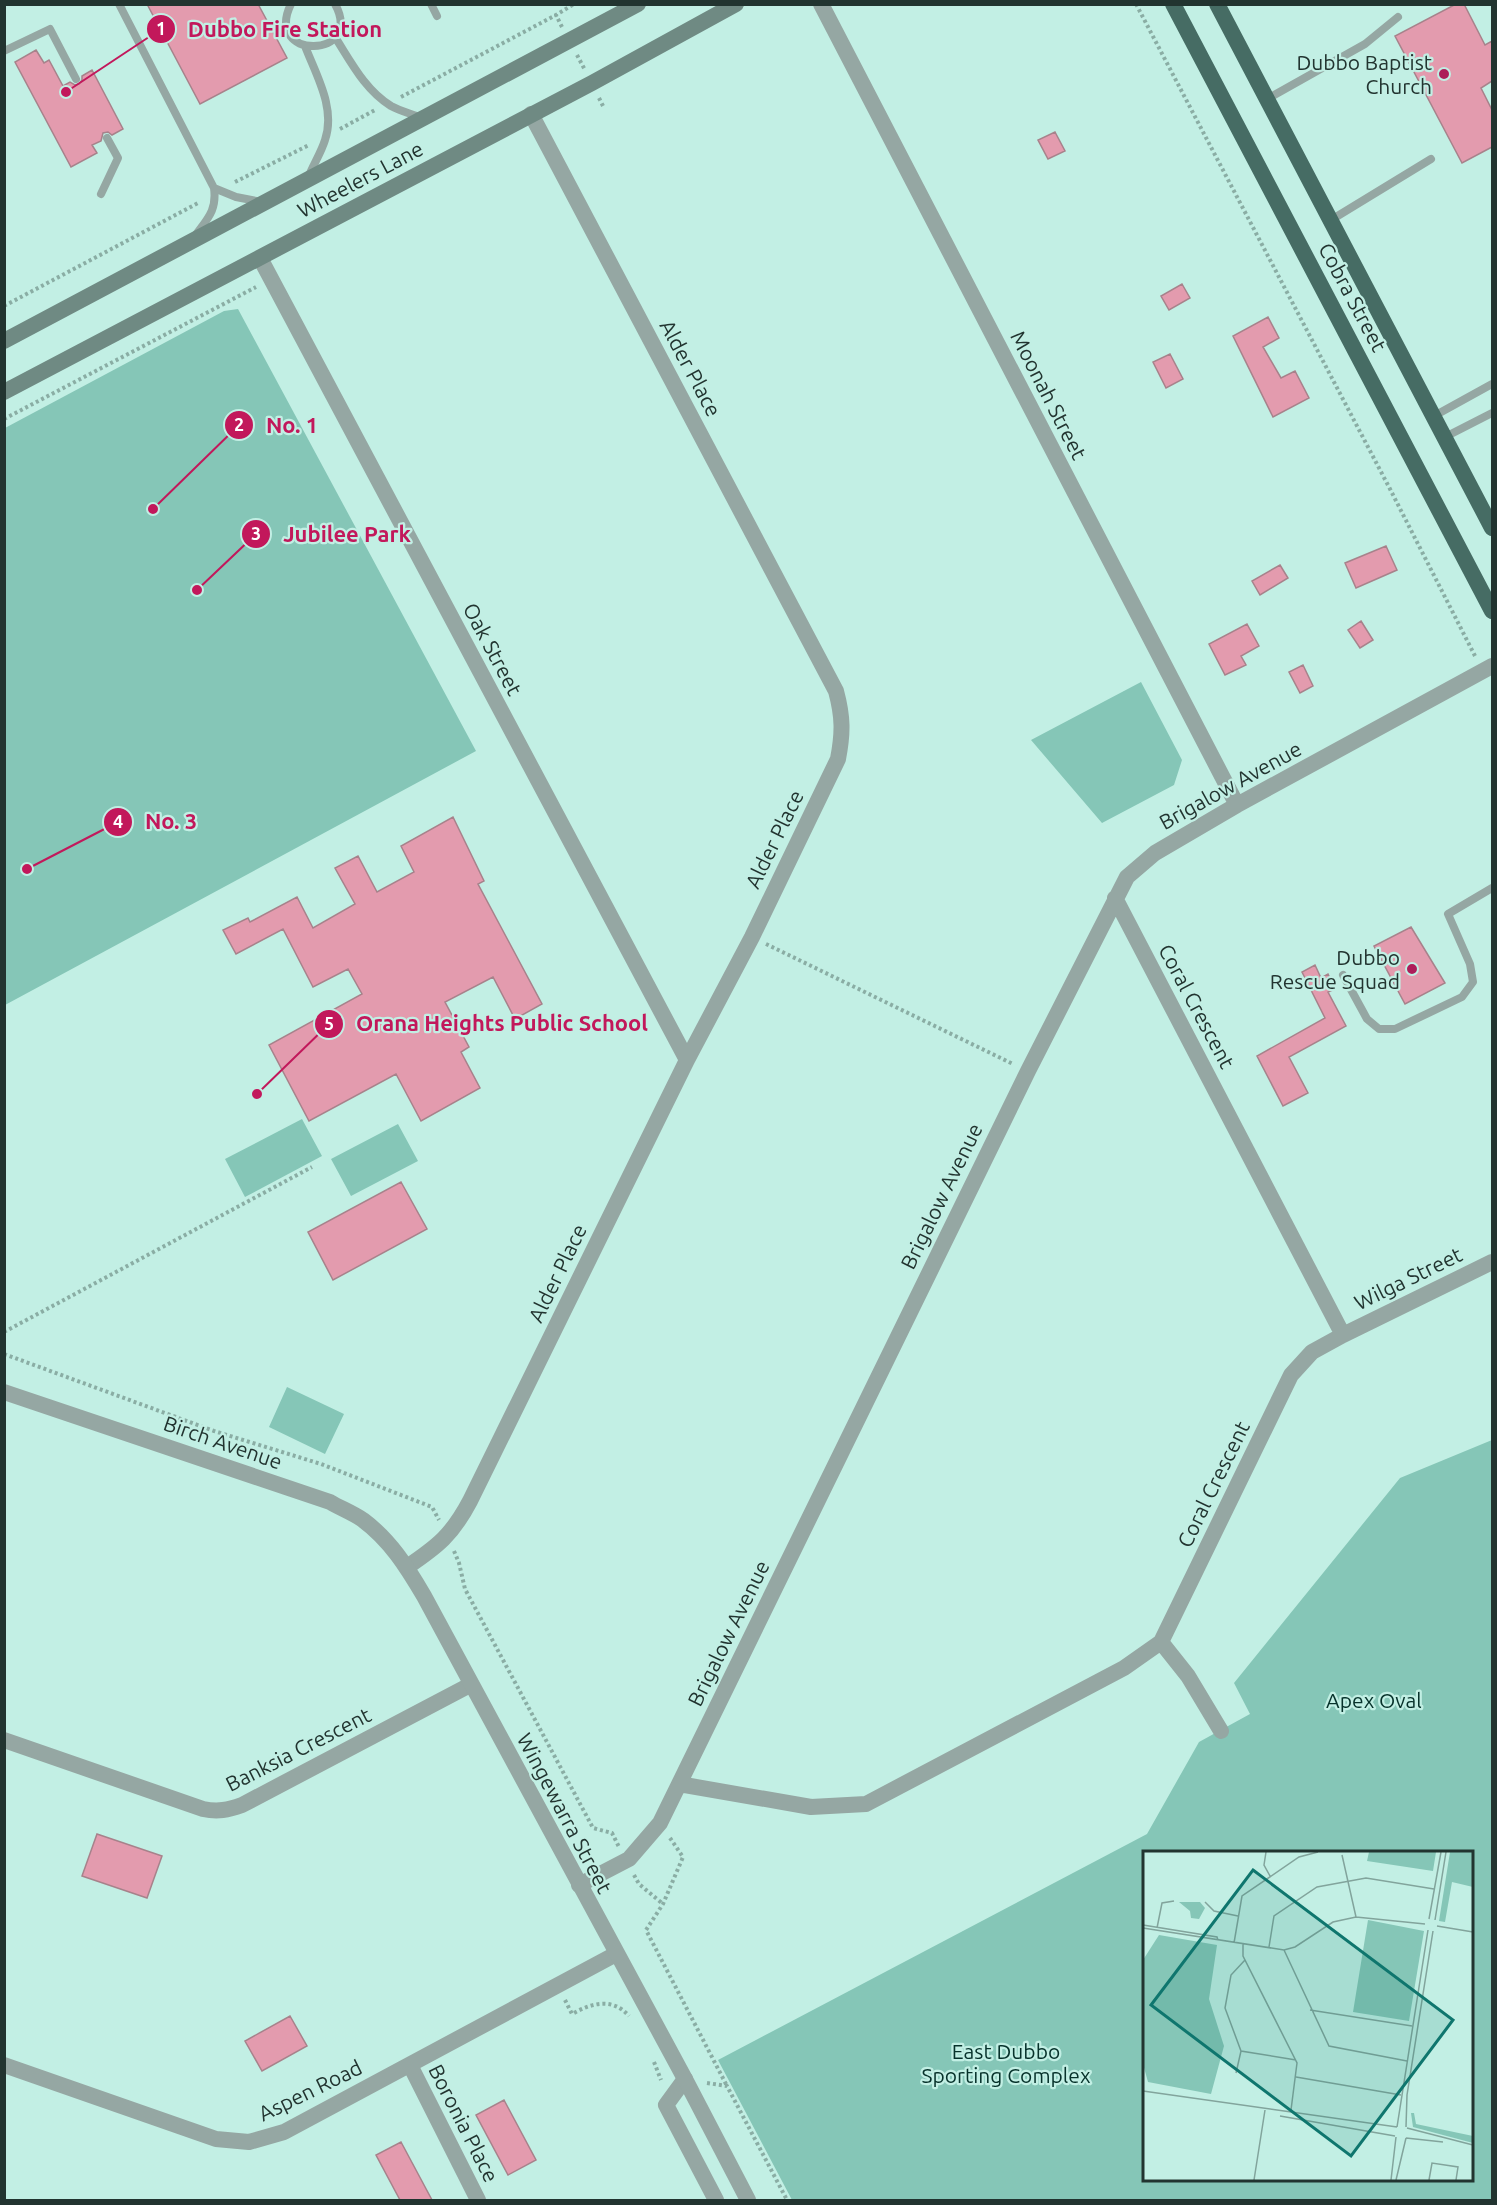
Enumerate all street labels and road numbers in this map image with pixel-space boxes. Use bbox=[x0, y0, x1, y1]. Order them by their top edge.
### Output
street label: Wheelers Lane bbox=[293, 136, 427, 222]
street label: Cobra Street bbox=[1314, 239, 1392, 355]
street label: Alder Place bbox=[656, 316, 726, 420]
street label: Moonah Street bbox=[1006, 327, 1092, 463]
street label: Oak Street bbox=[459, 599, 527, 699]
street label: Brigalow Avenue bbox=[1155, 736, 1305, 834]
street label: Alder Place bbox=[740, 786, 808, 892]
street label: Coral Crescent bbox=[1154, 940, 1240, 1072]
street label: Brigalow Avenue bbox=[895, 1119, 987, 1273]
street label: Alder Place bbox=[523, 1220, 591, 1326]
street label: Wilga Street bbox=[1350, 1242, 1466, 1314]
street label: Birch Avenue bbox=[161, 1411, 285, 1473]
street label: Coral Crescent bbox=[1172, 1417, 1254, 1551]
street label: Brigalow Avenue bbox=[682, 1556, 774, 1710]
street label: Banksia Crescent bbox=[221, 1702, 375, 1796]
street label: Wingewarra Street bbox=[513, 1729, 617, 1897]
street label: Aspen Road bbox=[254, 2055, 366, 2125]
street label: Boronia Place bbox=[424, 2060, 504, 2186]

